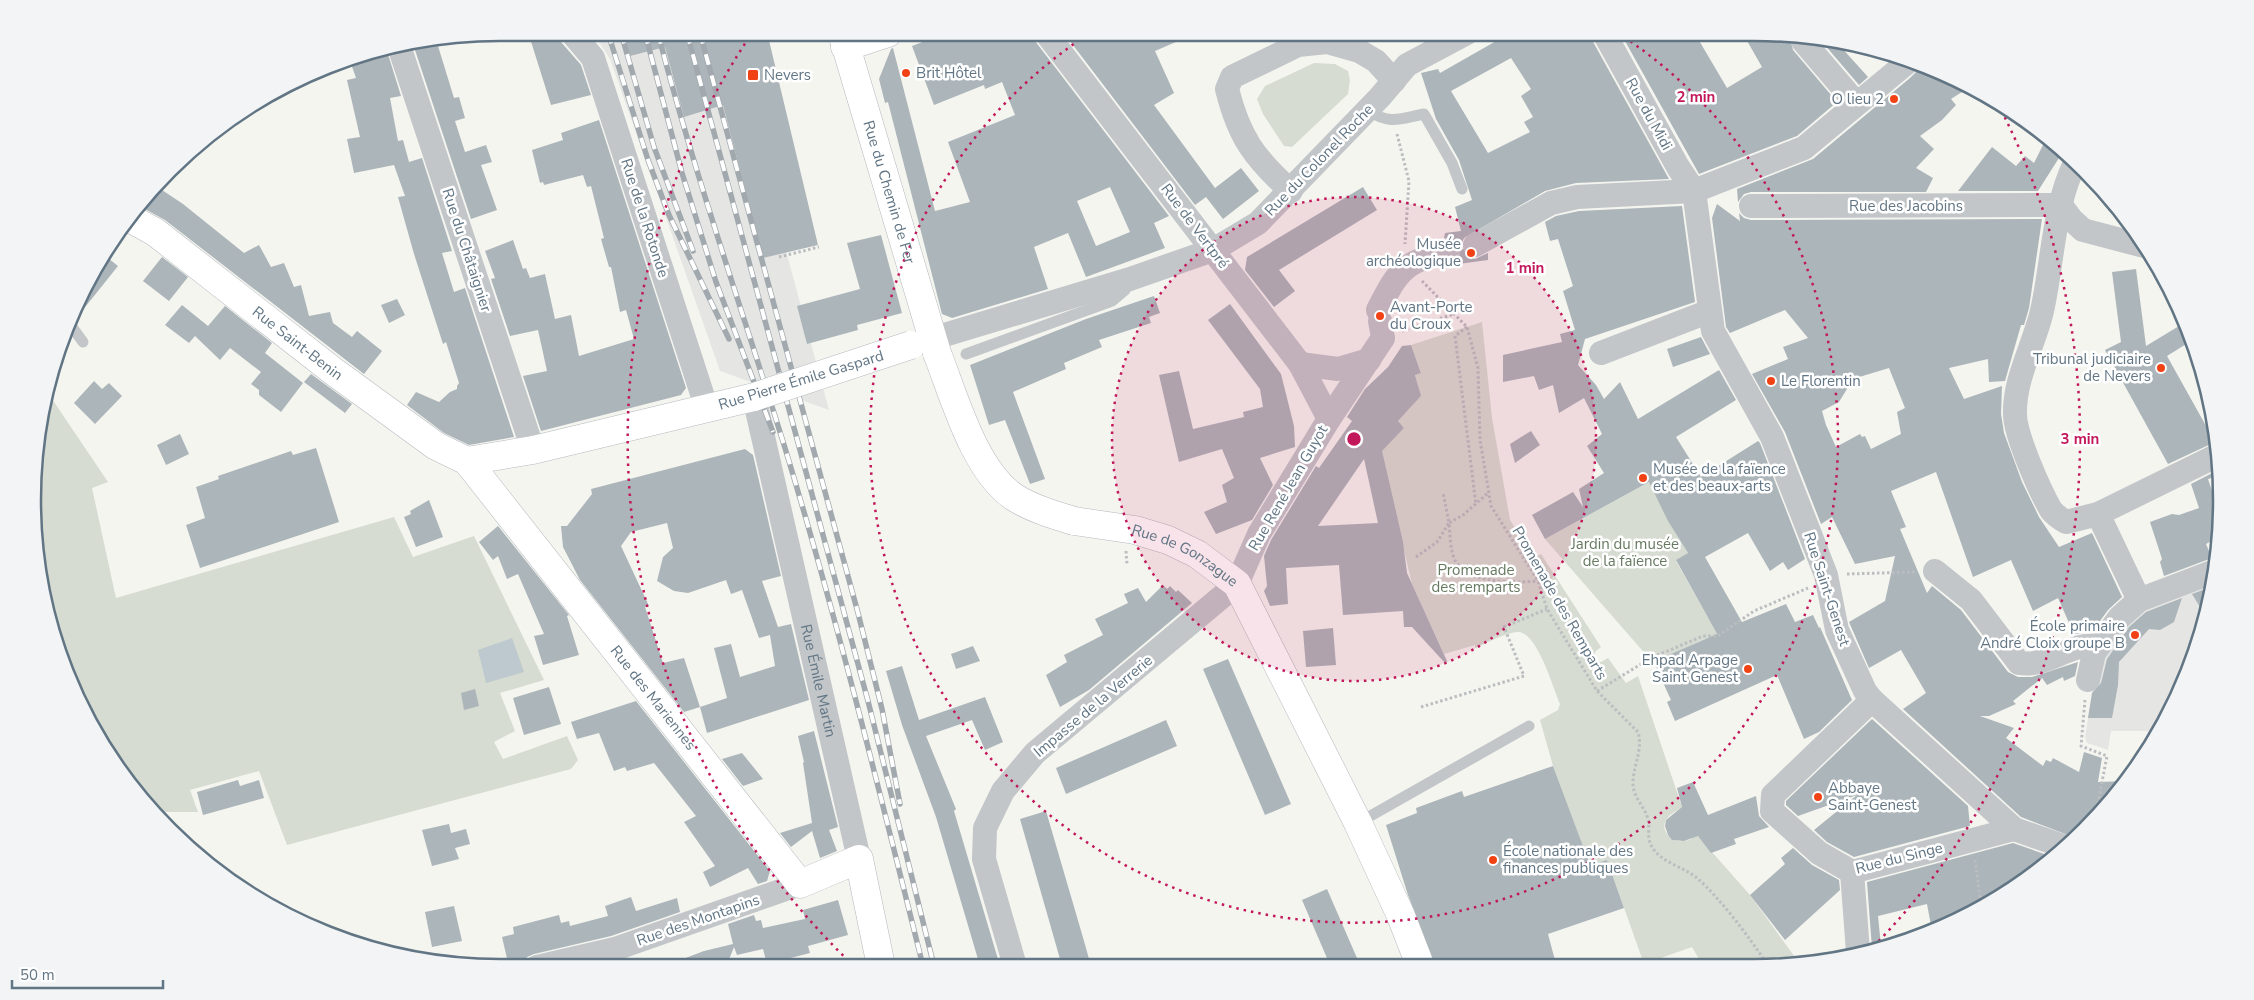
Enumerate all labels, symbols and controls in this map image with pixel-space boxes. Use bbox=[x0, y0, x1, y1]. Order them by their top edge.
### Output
place label: Brit Hôtel bbox=[916, 63, 982, 83]
place label: Nevers bbox=[764, 65, 811, 85]
marker: Brit Hôtel bbox=[900, 67, 912, 79]
marker: Nevers bbox=[746, 68, 760, 82]
street label: Rue du Midi bbox=[1621, 74, 1677, 154]
text: 2 min bbox=[1677, 87, 1715, 107]
place label: O lieu 2 bbox=[1831, 89, 1884, 109]
marker: O lieu 2 bbox=[1888, 93, 1900, 105]
street label: Rue du Colonel Roche bbox=[1260, 100, 1378, 220]
street label: Rue du Chemin de Fer bbox=[859, 118, 920, 267]
street label: Rue de la Rotonde bbox=[616, 156, 674, 280]
street label: Rue de Vertpré bbox=[1157, 180, 1233, 272]
street label: Rue du Châtaignier bbox=[438, 186, 497, 315]
street label: Rue des Jacobins bbox=[1849, 196, 1963, 216]
place label: Musée archéologique bbox=[1366, 234, 1461, 271]
marker: Musée archéologique bbox=[1465, 247, 1477, 259]
text: 1 min bbox=[1506, 258, 1544, 278]
place label: Avant-Porte du Croux bbox=[1390, 297, 1472, 334]
street label: Rue Saint-Benin bbox=[248, 302, 347, 385]
marker: Avant-Porte du Croux bbox=[1374, 310, 1386, 322]
street label: Rue Pierre Émile Gaspard bbox=[716, 345, 886, 415]
place label: Tribunal judiciaire de Nevers bbox=[2033, 349, 2151, 386]
marker: Tribunal judiciaire de Nevers bbox=[2155, 362, 2167, 374]
place label: Le Florentin bbox=[1781, 371, 1861, 391]
marker: Le Florentin bbox=[1765, 375, 1777, 387]
street label: Rue René Jean Guyot bbox=[1244, 421, 1333, 555]
text: 3 min bbox=[2061, 429, 2099, 449]
centre of rings bbox=[1345, 430, 1363, 448]
place label: Musée de la faïence et des beaux-arts bbox=[1653, 459, 1786, 496]
marker: Musée de la faïence et des beaux-arts bbox=[1637, 472, 1649, 484]
street label: Rue de Gonzague bbox=[1129, 520, 1242, 591]
street label: Promenade des Remparts bbox=[1508, 523, 1612, 683]
street label: Rue Saint-Genest bbox=[1799, 529, 1855, 649]
park label: Jardin du musée de la faïence bbox=[1570, 534, 1679, 571]
park label: Promenade des remparts bbox=[1432, 560, 1520, 597]
place label: École primaire André Cloix groupe B bbox=[1980, 616, 2125, 653]
street label: Rue Émile Martin bbox=[796, 622, 841, 739]
marker: École primaire André Cloix groupe B bbox=[2129, 629, 2141, 641]
street label: Rue des Mariennes bbox=[606, 641, 701, 754]
street label: Impasse de la Verrerie bbox=[1029, 650, 1157, 762]
place label: Ehpad Arpage Saint Genest bbox=[1642, 650, 1739, 687]
marker: Ehpad Arpage Saint Genest bbox=[1742, 663, 1754, 675]
place label: Abbaye Saint-Genest bbox=[1828, 778, 1917, 815]
marker: Abbaye Saint-Genest bbox=[1812, 791, 1824, 803]
street label: Rue du Singe bbox=[1853, 837, 1945, 879]
place label: École nationale des finances publiques bbox=[1503, 841, 1633, 878]
marker: École nationale des finances publiques bbox=[1487, 854, 1499, 866]
street label: Rue des Montapins bbox=[634, 890, 762, 950]
scale bar bbox=[12, 958, 164, 990]
text: 50 m bbox=[20, 965, 55, 985]

